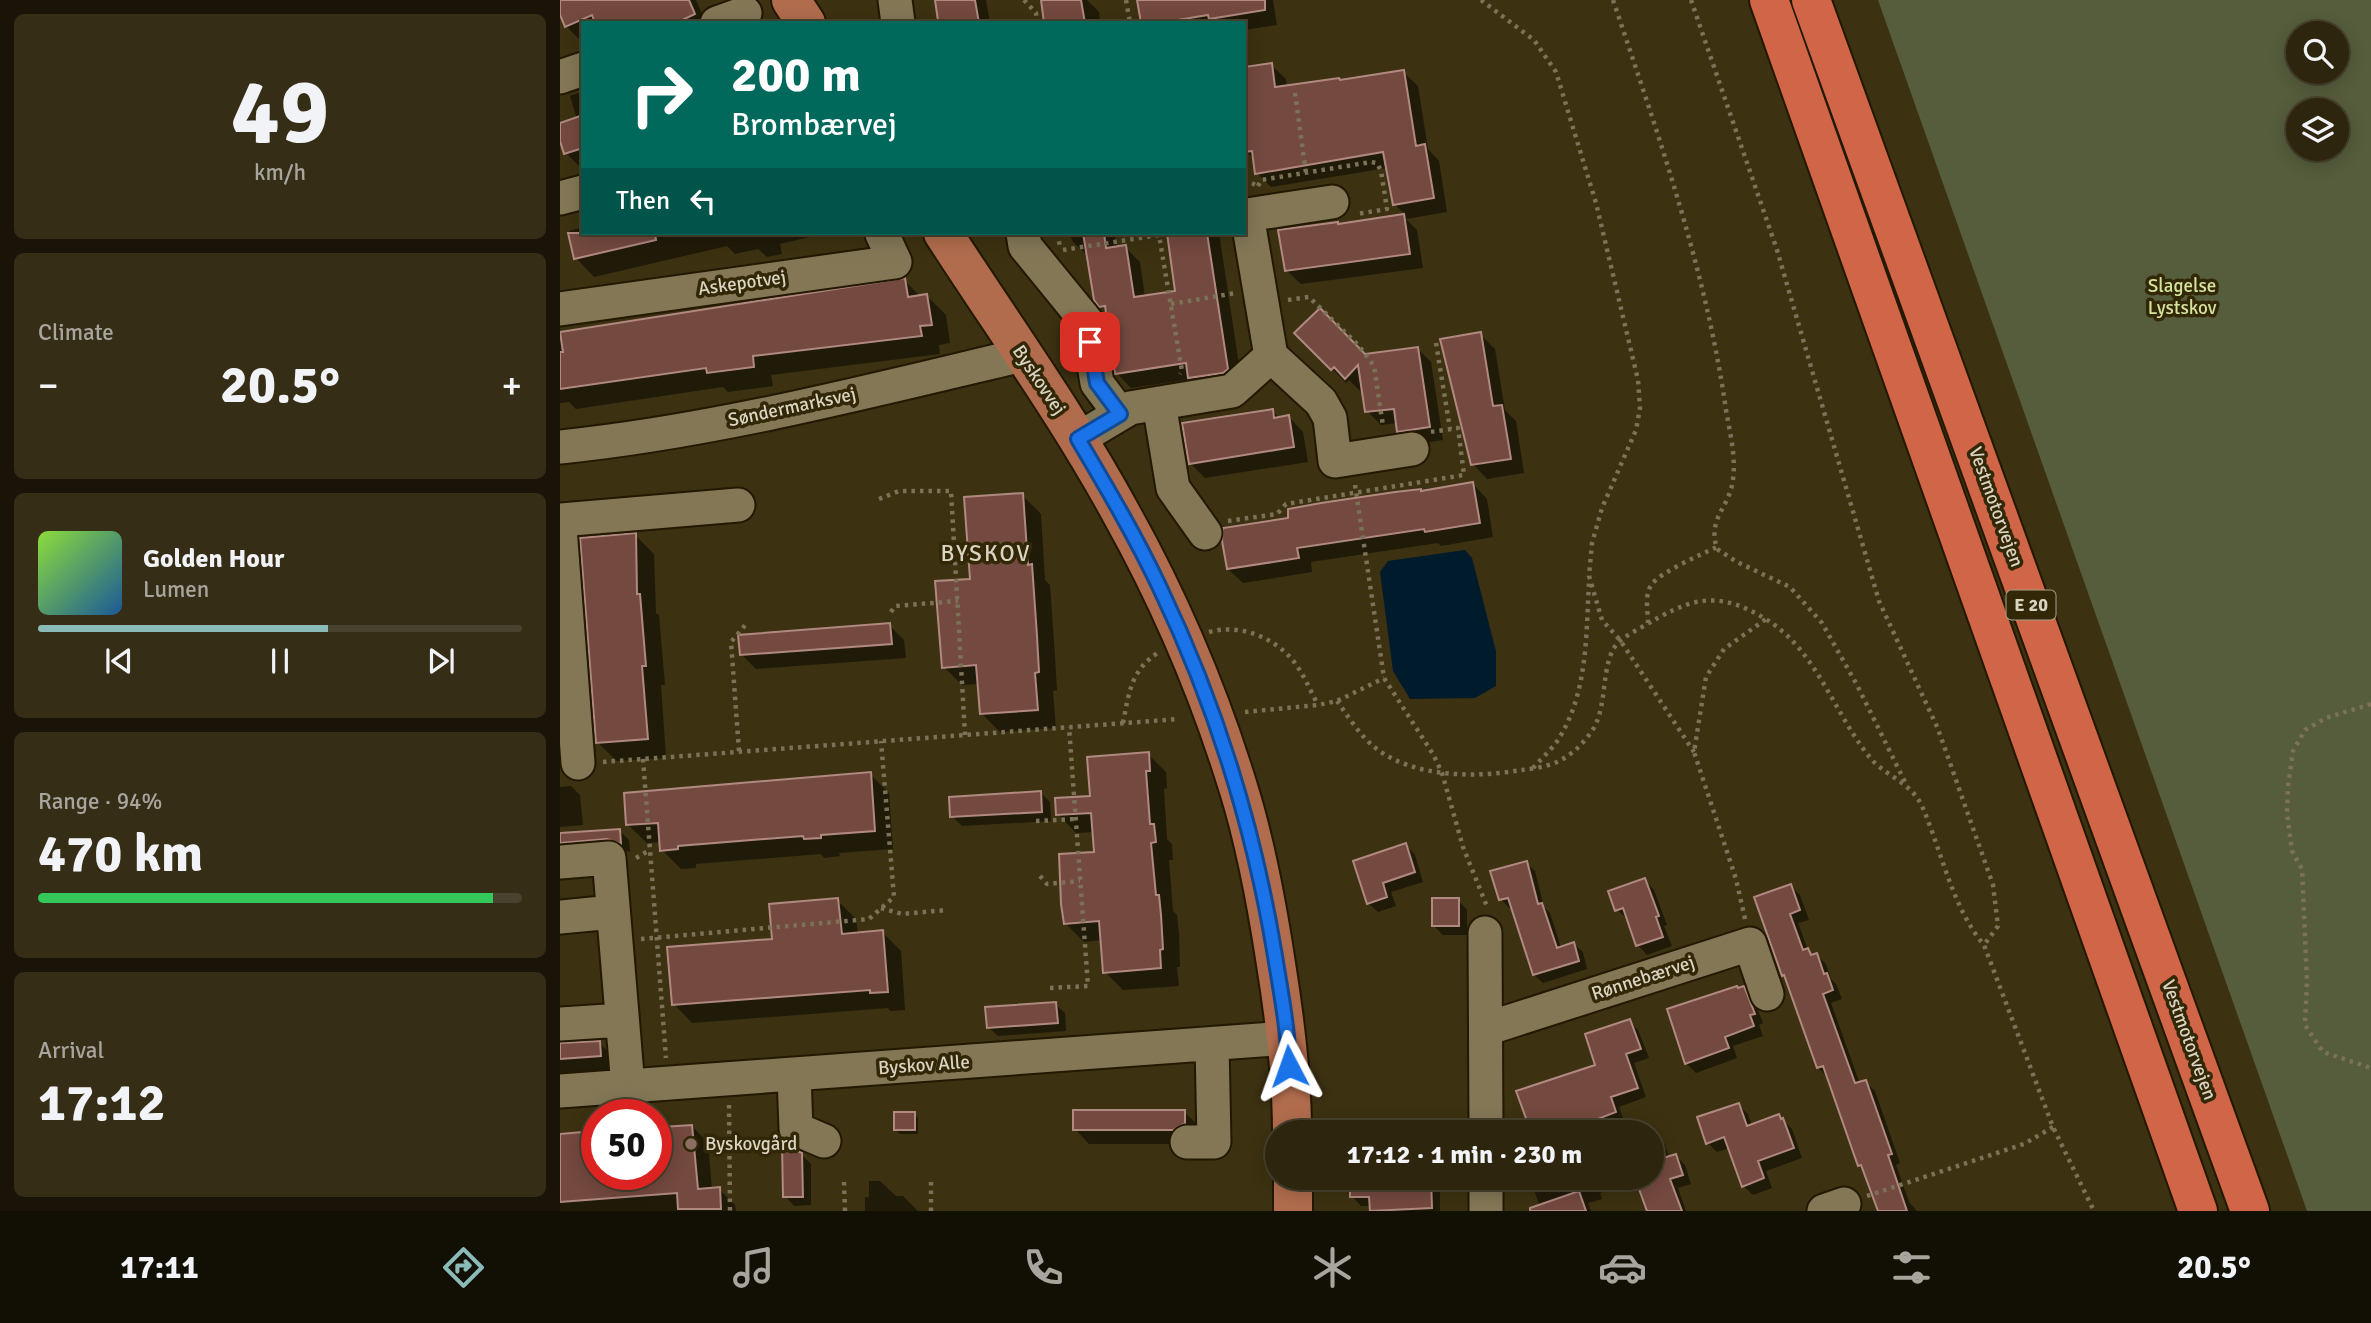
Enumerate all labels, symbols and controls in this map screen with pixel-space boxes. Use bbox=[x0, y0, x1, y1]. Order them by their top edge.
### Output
map controls bbox=[2286, 21, 2349, 161]
button: search bbox=[2286, 21, 2349, 84]
text: 200 m bbox=[731, 45, 861, 105]
icon: right bbox=[616, 49, 707, 140]
text: 49 bbox=[231, 56, 329, 169]
button: layers bbox=[2286, 98, 2349, 161]
text: Brombærvej bbox=[731, 105, 897, 144]
text: km/h bbox=[254, 158, 306, 187]
icon: left bbox=[684, 182, 722, 220]
text: Then bbox=[616, 185, 670, 217]
street label: Askepotvej bbox=[697, 265, 787, 301]
park label: Slagelse Lystskov bbox=[2148, 274, 2217, 320]
pin bbox=[1060, 312, 1120, 372]
text: Climate bbox=[38, 318, 114, 347]
icon: arrive bbox=[1071, 323, 1109, 361]
street label: Byskovvej bbox=[1007, 340, 1071, 420]
text: 20.5° bbox=[220, 353, 340, 417]
text: − bbox=[38, 362, 59, 409]
text: + bbox=[501, 362, 522, 409]
street label: Søndermarksvej bbox=[726, 382, 858, 432]
street label: Vestmotorvejen bbox=[1963, 444, 2029, 570]
district label: BYSKOV bbox=[941, 539, 1031, 568]
text: Golden Hour bbox=[143, 543, 284, 575]
text: Lumen bbox=[143, 575, 209, 604]
road number: E 20 bbox=[2006, 590, 2056, 620]
icon: previous bbox=[100, 642, 138, 680]
icon: pause bbox=[261, 642, 299, 680]
icon: next bbox=[422, 642, 460, 680]
text: Range · 94% bbox=[38, 787, 162, 816]
text: 470 km bbox=[38, 822, 203, 886]
street label: Rønnebærvej bbox=[1588, 950, 1698, 1006]
street label: Vestmotorvejen bbox=[2156, 977, 2222, 1103]
position arrow bbox=[1252, 1029, 1326, 1103]
text: Arrival bbox=[38, 1036, 104, 1065]
street label: Byskov Alle bbox=[877, 1050, 971, 1080]
text: 17:12 bbox=[38, 1071, 166, 1135]
speed limit sign: 50 bbox=[581, 1099, 672, 1190]
place label: Byskovgård bbox=[705, 1132, 797, 1156]
marker: Byskovgård bbox=[683, 1136, 699, 1152]
text: 17:12 · 1 min · 230 m bbox=[1347, 1139, 1582, 1171]
icon: directions bbox=[439, 1243, 488, 1292]
icon: music bbox=[729, 1243, 778, 1292]
icon: phone bbox=[1019, 1243, 1068, 1292]
icon: climate bbox=[1308, 1243, 1357, 1292]
icon: car bbox=[1598, 1243, 1647, 1292]
icon: filters bbox=[1887, 1243, 1936, 1292]
text: 17:11 bbox=[120, 1248, 199, 1287]
text: 20.5° bbox=[2177, 1248, 2251, 1287]

